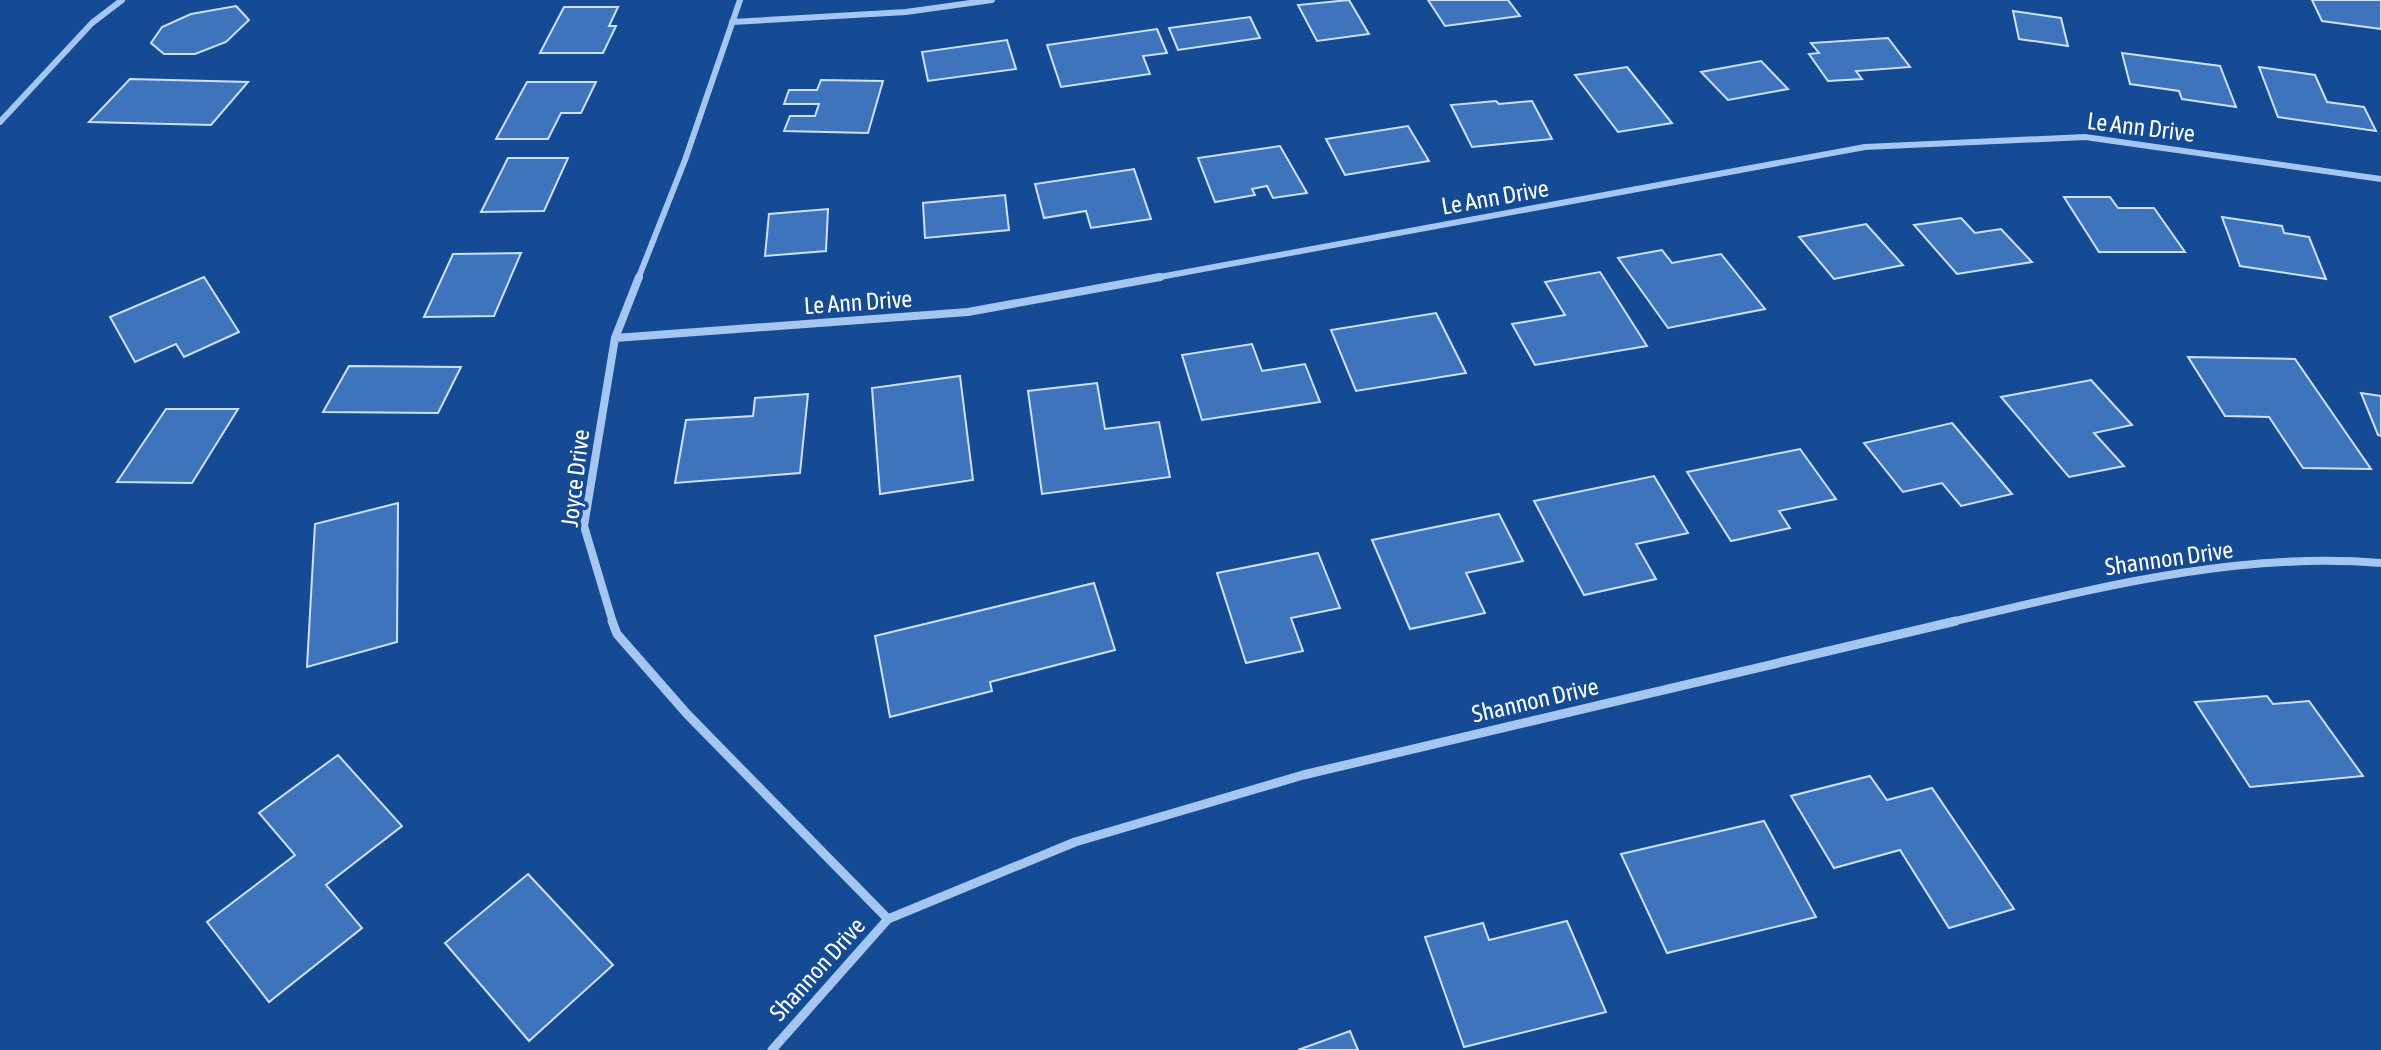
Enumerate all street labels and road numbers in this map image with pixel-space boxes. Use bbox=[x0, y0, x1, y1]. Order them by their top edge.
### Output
street label: Le Ann Drive bbox=[2086, 107, 2196, 147]
street label: Le Ann Drive bbox=[1439, 174, 1551, 220]
street label: Le Ann Drive bbox=[803, 285, 913, 319]
street label: Joyce Drive bbox=[556, 428, 594, 528]
street label: Shannon Drive bbox=[2103, 536, 2235, 580]
street label: Shannon Drive bbox=[1469, 672, 1601, 728]
street label: Shannon Drive bbox=[764, 912, 870, 1026]

